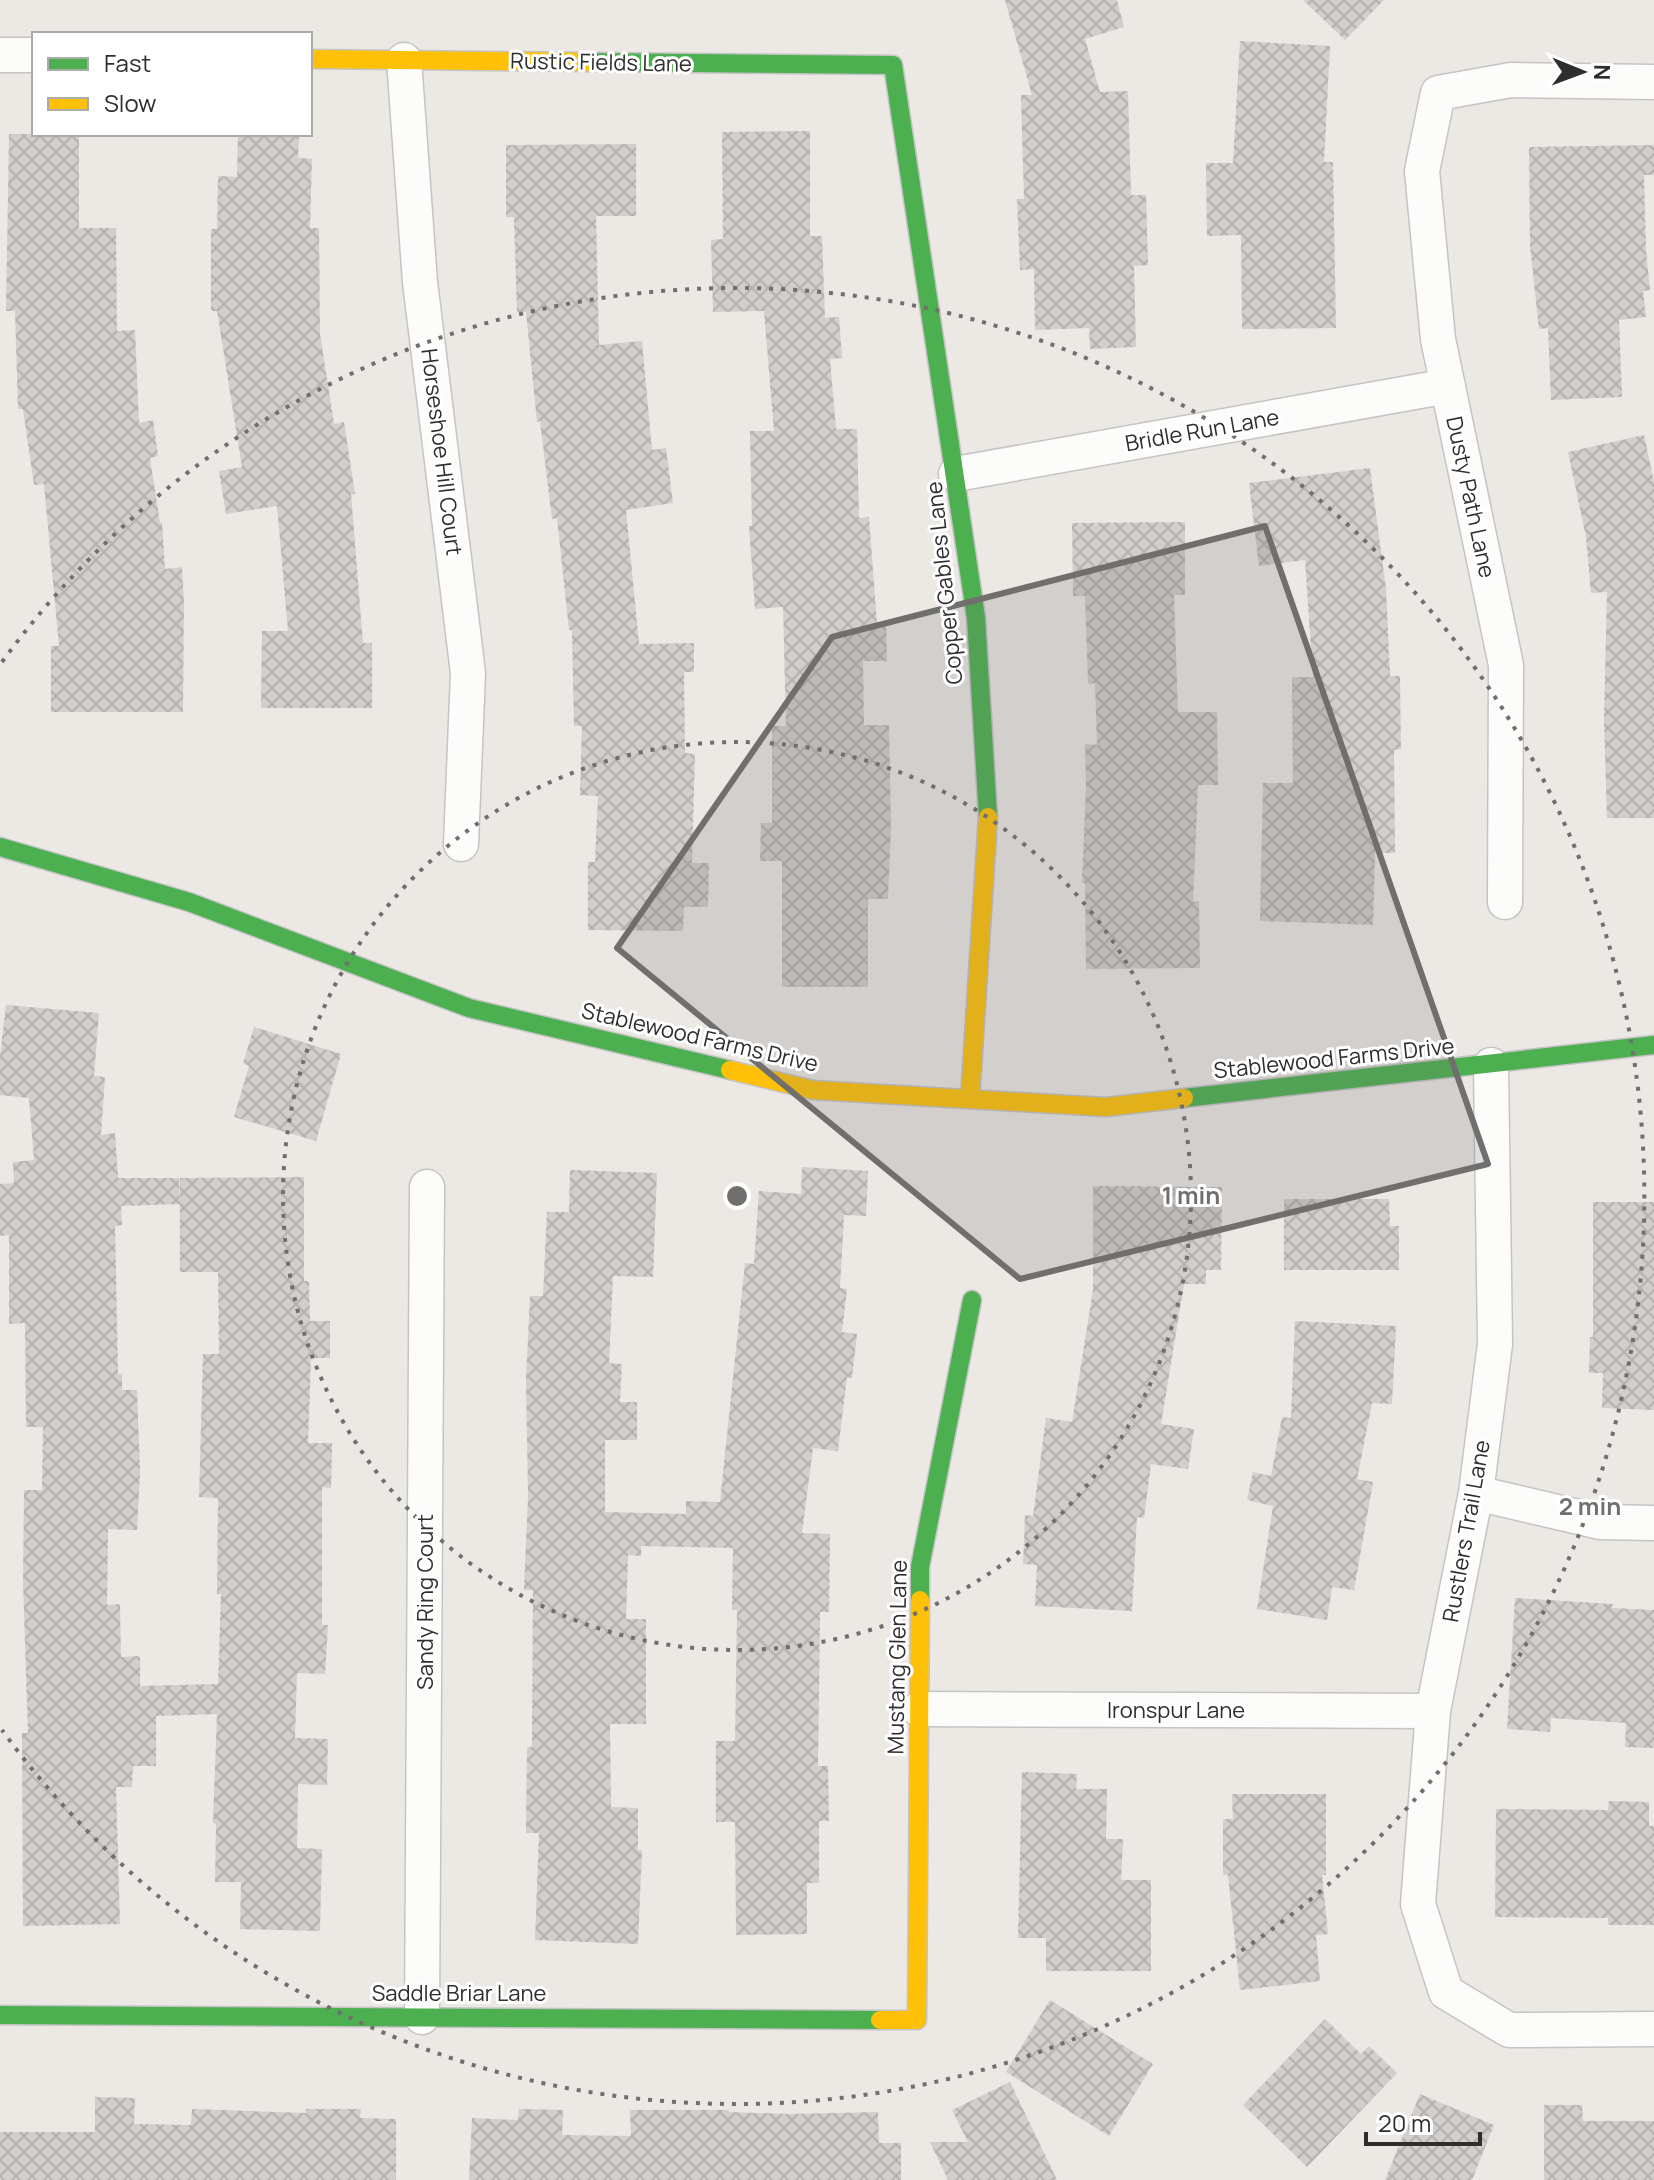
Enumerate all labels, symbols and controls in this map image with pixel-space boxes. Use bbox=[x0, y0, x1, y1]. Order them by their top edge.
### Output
legend bbox=[32, 32, 312, 136]
north arrow bbox=[1542, 32, 1622, 112]
street label: Rustic Fields Lane bbox=[510, 45, 692, 79]
text: Fast bbox=[104, 46, 151, 79]
text: N bbox=[1587, 64, 1617, 81]
text: Slow bbox=[104, 86, 157, 119]
street label: Horseshoe Hill Court bbox=[414, 347, 470, 557]
street label: Bridle Run Lane bbox=[1123, 402, 1281, 458]
street label: Dusty Path Lane bbox=[1439, 413, 1503, 581]
street label: Copper Gables Lane bbox=[918, 480, 970, 686]
street label: Stablewood Farms Drive bbox=[579, 995, 821, 1079]
street label: Stablewood Farms Drive bbox=[1212, 1030, 1456, 1086]
text: 1 min bbox=[1162, 1178, 1220, 1211]
centre of rings bbox=[723, 1182, 751, 1210]
street label: Rustlers Trail Lane bbox=[1435, 1437, 1497, 1624]
text: 2 min bbox=[1559, 1489, 1621, 1522]
street label: Sandy Ring Court bbox=[410, 1514, 440, 1690]
street label: Mustang Glen Lane bbox=[880, 1559, 914, 1755]
street label: Ironspur Lane bbox=[1107, 1695, 1245, 1725]
street label: Saddle Briar Lane bbox=[372, 1978, 546, 2008]
scale bar bbox=[1366, 2096, 1480, 2146]
text: 20 m bbox=[1378, 2106, 1431, 2139]

